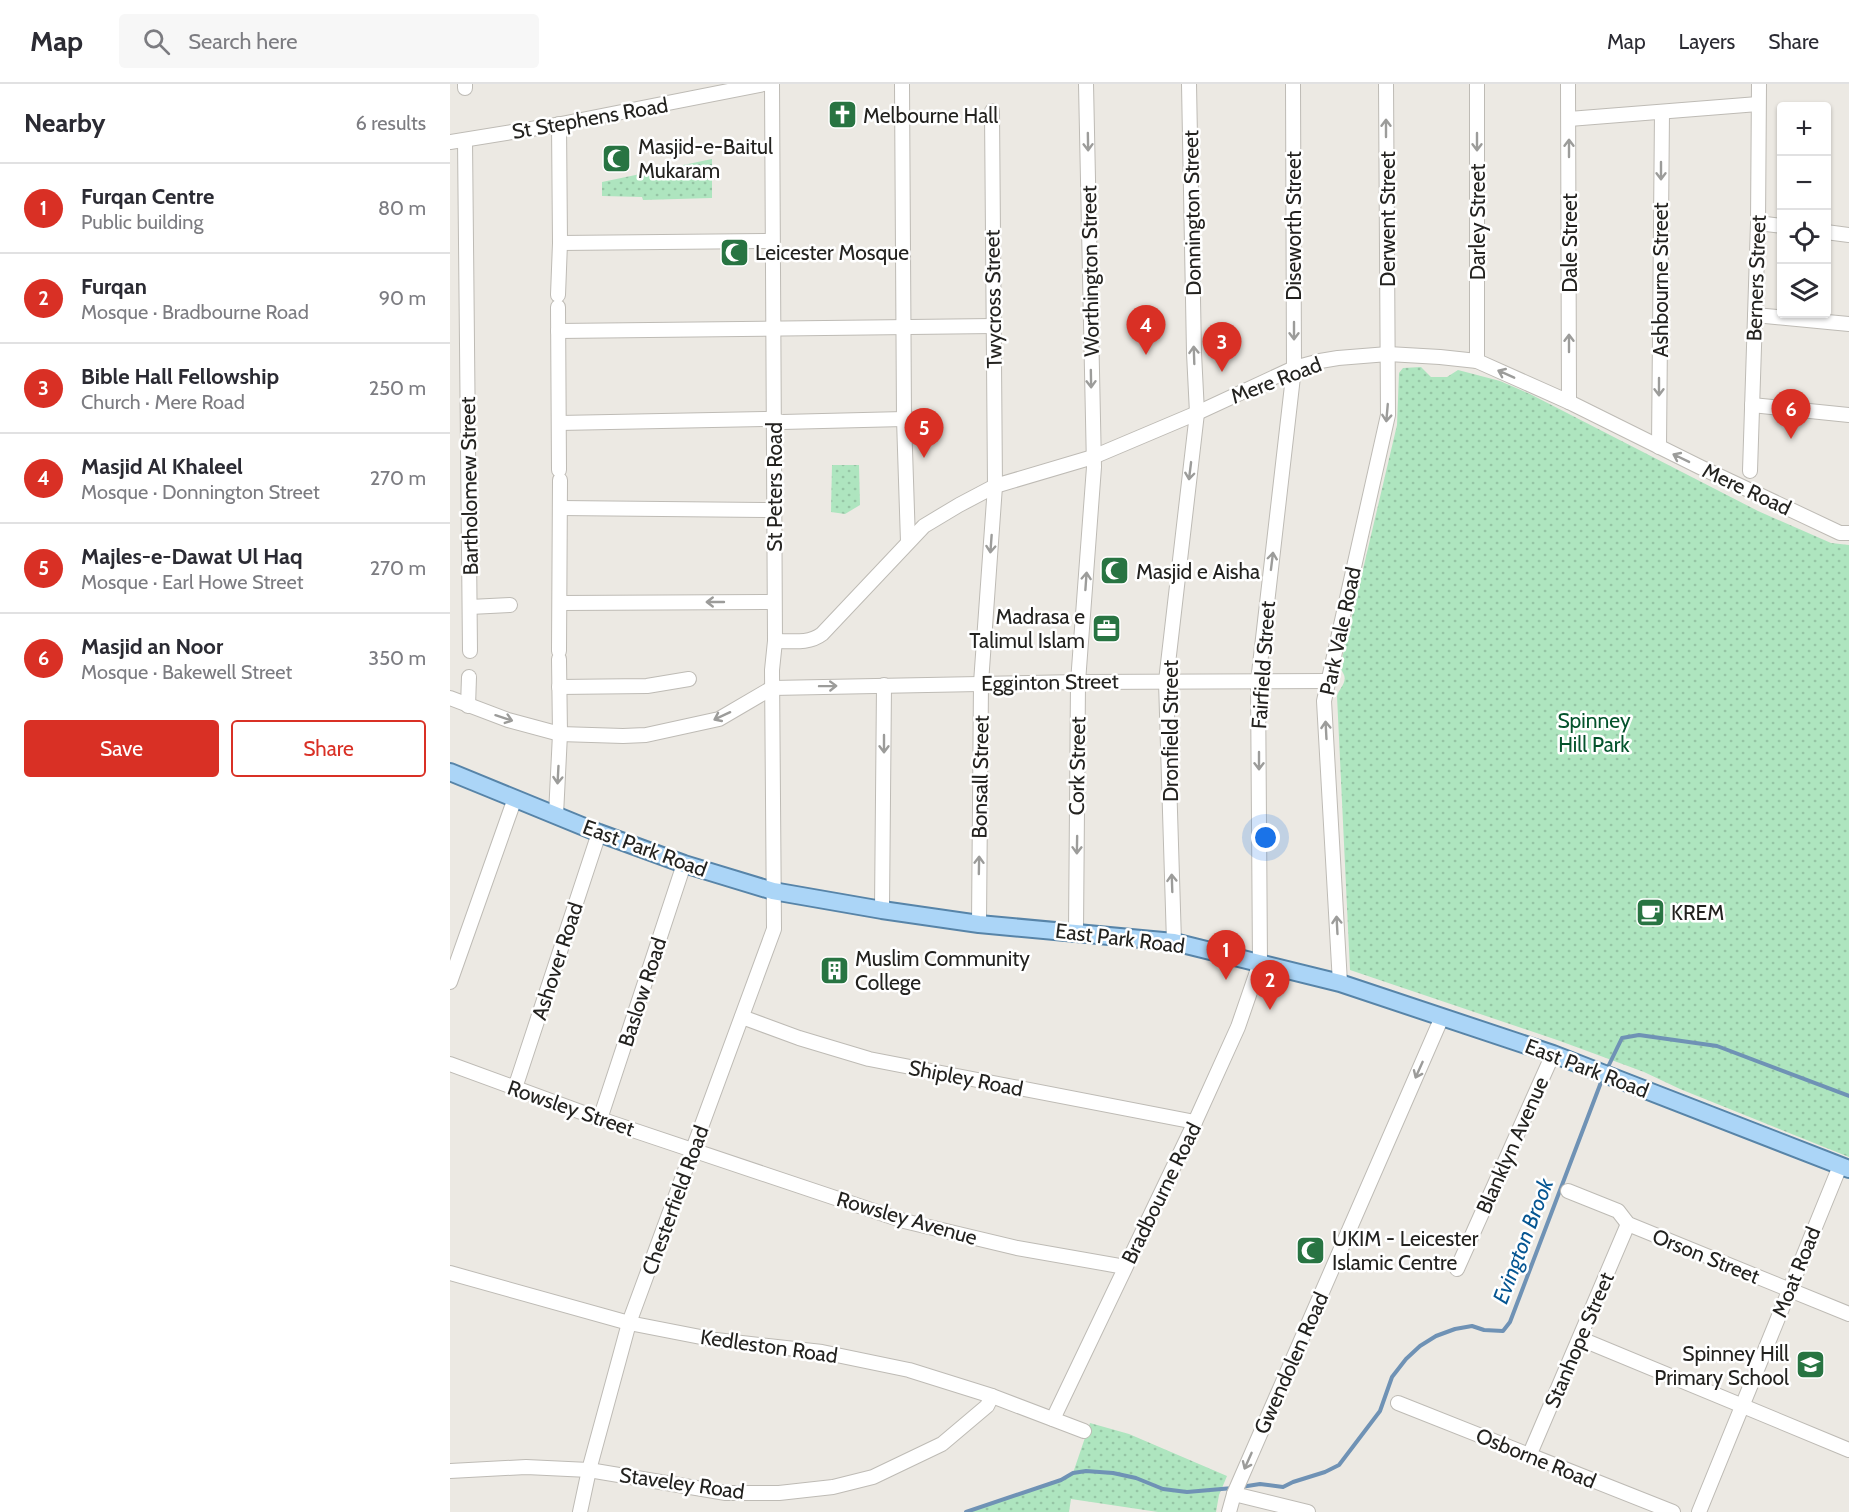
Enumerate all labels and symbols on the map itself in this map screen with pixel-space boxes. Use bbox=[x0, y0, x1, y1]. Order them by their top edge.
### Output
street label: St Stephens Road bbox=[510, 92, 670, 144]
church icon: Melbourne Hall bbox=[826, 99, 858, 131]
place label: Melbourne Hall bbox=[863, 103, 998, 128]
one-way arrow bbox=[1380, 118, 1392, 138]
street label: Donnington Street bbox=[1178, 130, 1206, 296]
one-way arrow bbox=[1082, 132, 1094, 152]
one-way arrow bbox=[1471, 132, 1483, 152]
place label: Masjid-e-Baitul Mukaram bbox=[638, 134, 773, 183]
one-way arrow bbox=[1563, 139, 1575, 159]
mosque icon: Masjid-e-Baitul Mukaram bbox=[601, 142, 633, 174]
street label: Diseworth Street bbox=[1281, 151, 1306, 301]
street label: Derwent Street bbox=[1375, 151, 1400, 287]
one-way arrow bbox=[1655, 160, 1667, 180]
street label: Darley Street bbox=[1465, 164, 1490, 280]
street label: Worthington Street bbox=[1076, 185, 1104, 357]
street label: Dale Street bbox=[1557, 193, 1582, 293]
street label: Ashbourne Street bbox=[1648, 202, 1673, 358]
street label: Berners Street bbox=[1741, 214, 1771, 342]
street label: Twycross Street bbox=[979, 229, 1007, 369]
mosque icon: Leicester Mosque bbox=[718, 236, 750, 268]
place label: Leicester Mosque bbox=[755, 240, 909, 265]
pin: 4 bbox=[1126, 306, 1166, 355]
one-way arrow bbox=[1288, 321, 1300, 341]
pin: 3 bbox=[1202, 322, 1242, 372]
one-way arrow bbox=[1563, 334, 1575, 354]
one-way arrow bbox=[1188, 345, 1199, 365]
street label: Mere Road bbox=[1227, 351, 1325, 409]
one-way arrow bbox=[1497, 367, 1515, 379]
one-way arrow bbox=[1086, 369, 1097, 389]
one-way arrow bbox=[1654, 376, 1665, 396]
pin: 6 bbox=[1772, 390, 1810, 439]
street label: Bartholomew Street bbox=[455, 396, 483, 576]
one-way arrow bbox=[1382, 402, 1393, 422]
pin: 5 bbox=[904, 408, 944, 458]
street label: St Peters Road bbox=[762, 422, 787, 552]
one-way arrow bbox=[1673, 452, 1691, 463]
street label: Mere Road bbox=[1699, 458, 1795, 520]
one-way arrow bbox=[1184, 461, 1195, 481]
one-way arrow bbox=[985, 534, 996, 554]
one-way arrow bbox=[1267, 552, 1278, 571]
mosque icon: Masjid e Aisha bbox=[1099, 555, 1131, 587]
place label: Masjid e Aisha bbox=[1136, 559, 1260, 585]
street label: Park Vale Road bbox=[1314, 565, 1366, 697]
one-way arrow bbox=[1080, 572, 1091, 592]
one-way arrow bbox=[706, 596, 726, 608]
street label: Fairfield Street bbox=[1246, 600, 1280, 730]
place label: Madrasa e Talimul Islam bbox=[969, 604, 1085, 653]
office icon: Madrasa e Talimul Islam bbox=[1090, 612, 1122, 644]
street label: Dronfield Street bbox=[1158, 660, 1183, 802]
street label: Egginton Street bbox=[981, 668, 1119, 696]
one-way arrow bbox=[818, 680, 838, 692]
park label: Spinney Hill Park bbox=[1557, 708, 1631, 757]
one-way arrow bbox=[713, 711, 731, 723]
one-way arrow bbox=[494, 714, 513, 725]
street label: Bonsall Street bbox=[966, 715, 994, 839]
street label: Cork Street bbox=[1064, 716, 1090, 816]
one-way arrow bbox=[1320, 721, 1331, 741]
one-way arrow bbox=[878, 733, 889, 753]
one-way arrow bbox=[1253, 751, 1265, 771]
one-way arrow bbox=[552, 764, 563, 784]
street label: East Park Road bbox=[579, 814, 711, 882]
your location bbox=[1251, 823, 1280, 852]
one-way arrow bbox=[1071, 835, 1083, 855]
one-way arrow bbox=[973, 856, 985, 876]
one-way arrow bbox=[1167, 874, 1178, 894]
cafe icon: KREM bbox=[1634, 896, 1666, 928]
street label: Ashover Road bbox=[526, 899, 588, 1023]
place label: KREM bbox=[1671, 900, 1724, 925]
one-way arrow bbox=[1331, 915, 1342, 935]
street label: East Park Road bbox=[1054, 918, 1186, 958]
pin: 1 bbox=[1206, 930, 1246, 980]
street label: Baslow Road bbox=[613, 934, 671, 1050]
place label: Muslim Community College bbox=[855, 946, 1030, 995]
building icon: Muslim Community College bbox=[818, 954, 850, 986]
pin: 2 bbox=[1250, 960, 1290, 1010]
street label: East Park Road bbox=[1522, 1033, 1652, 1103]
street label: Shipley Road bbox=[907, 1055, 1025, 1101]
one-way arrow bbox=[1413, 1061, 1424, 1079]
street label: Blanklyn Avenue bbox=[1471, 1073, 1553, 1217]
street label: Rowsley Street bbox=[504, 1075, 638, 1141]
street label: Bradbourne Road bbox=[1116, 1118, 1206, 1268]
street label: Chesterfield Road bbox=[636, 1122, 714, 1278]
water label: Evington Brook bbox=[1487, 1174, 1559, 1307]
street label: Rowsley Avenue bbox=[834, 1186, 980, 1250]
street label: Orson Street bbox=[1649, 1223, 1763, 1289]
street label: Moat Road bbox=[1767, 1223, 1825, 1321]
place label: UKIM - Leicester Islamic Centre bbox=[1332, 1226, 1479, 1275]
mosque icon: UKIM - Leicester Islamic Centre bbox=[1295, 1234, 1327, 1266]
street label: Stanhope Street bbox=[1539, 1268, 1619, 1412]
street label: Gwendolen Road bbox=[1249, 1288, 1333, 1438]
street label: Kedleston Road bbox=[699, 1324, 839, 1368]
place label: Spinney Hill Primary School bbox=[1654, 1341, 1789, 1390]
school or university icon: Spinney Hill Primary School bbox=[1794, 1349, 1826, 1381]
street label: Osborne Road bbox=[1472, 1423, 1600, 1493]
one-way arrow bbox=[1242, 1451, 1253, 1469]
street label: Staveley Road bbox=[618, 1462, 746, 1504]

